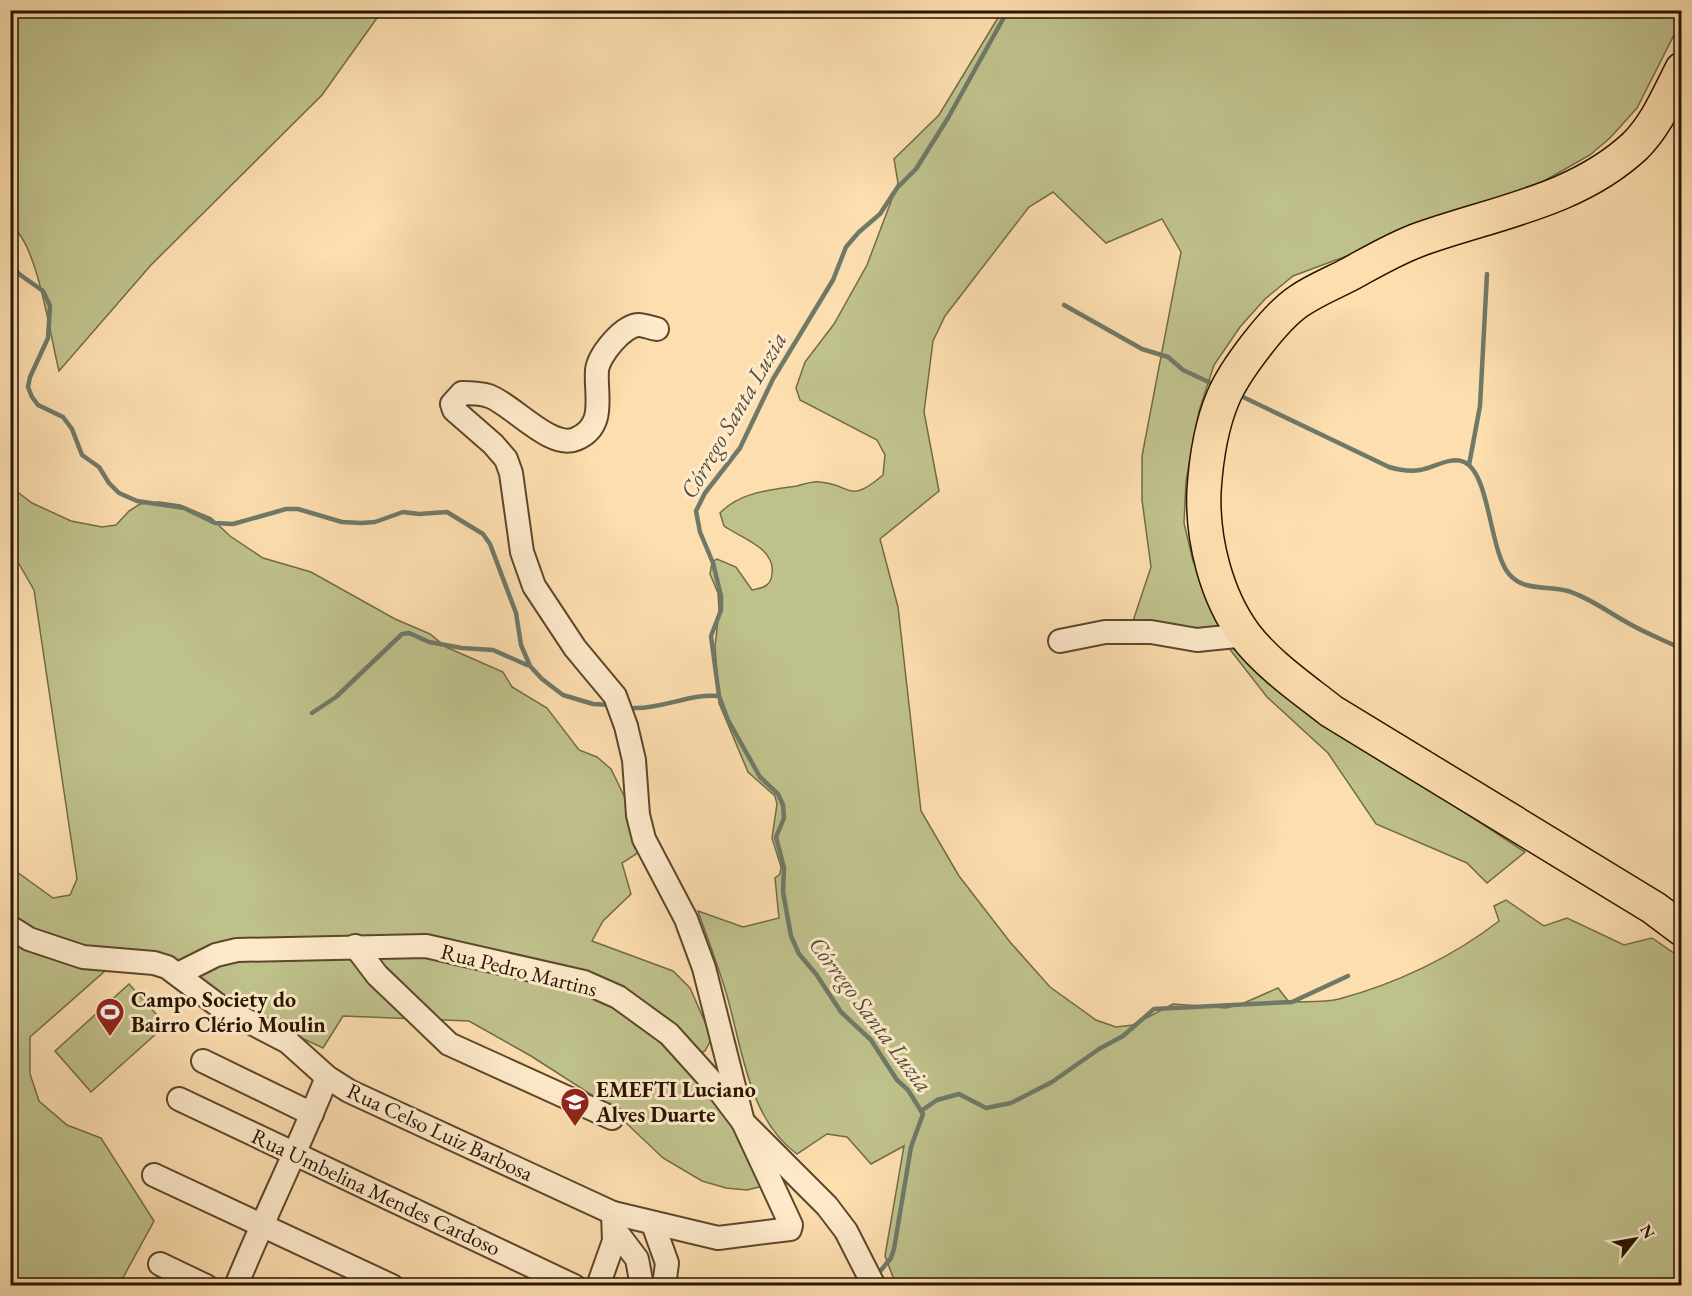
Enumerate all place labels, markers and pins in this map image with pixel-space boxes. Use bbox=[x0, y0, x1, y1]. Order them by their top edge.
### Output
place label: Campo Society do Bairro Clério Moulin bbox=[131, 985, 326, 1039]
sports icon: Campo Society do Bairro Clério Moulin bbox=[94, 996, 126, 1038]
place label: EMEFTI Luciano Alves Duarte bbox=[595, 1075, 756, 1129]
school or university icon: EMEFTI Luciano Alves Duarte bbox=[559, 1086, 591, 1128]

